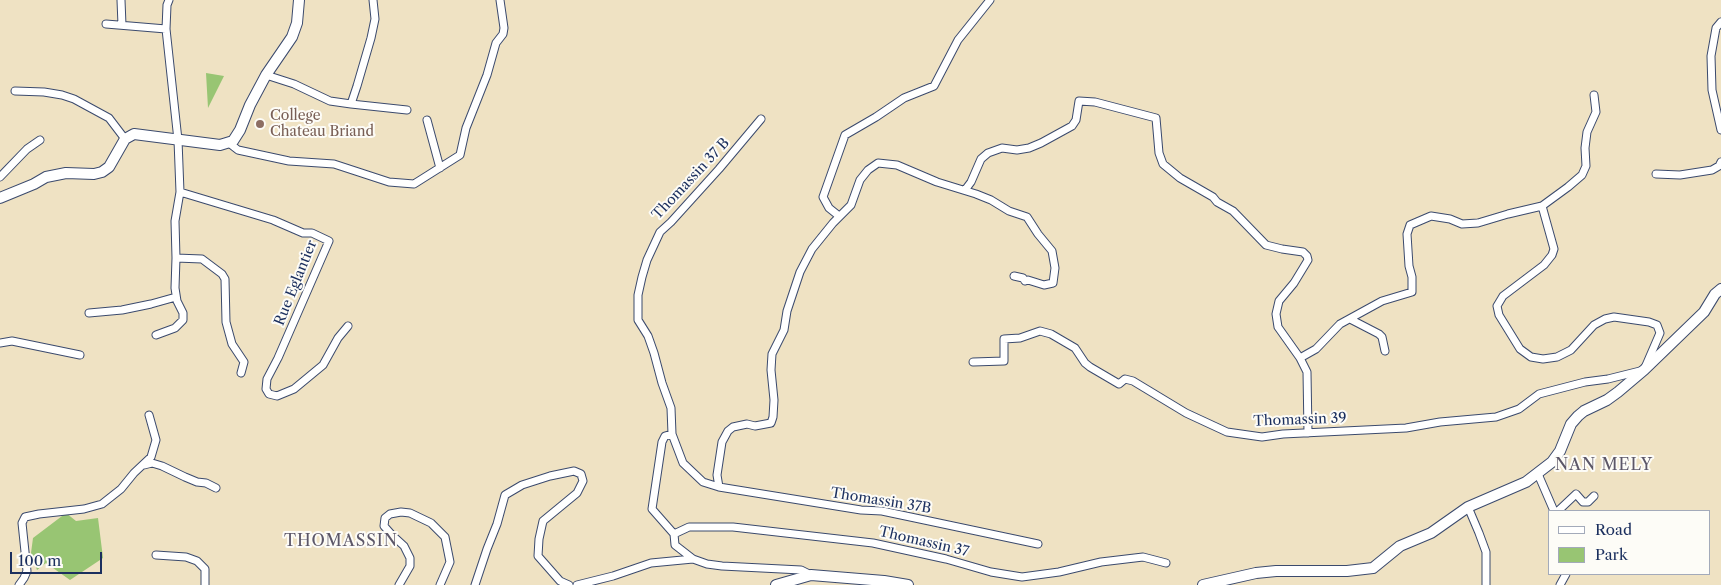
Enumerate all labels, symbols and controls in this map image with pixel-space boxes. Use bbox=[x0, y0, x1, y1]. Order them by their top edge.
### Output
place label: College Chateau Briand bbox=[270, 108, 374, 140]
marker: College Chateau Briand bbox=[254, 118, 266, 130]
street label: Thomassin 37 B bbox=[649, 135, 733, 223]
street label: Rue Eglantier bbox=[271, 238, 321, 328]
street label: Thomassin 39 bbox=[1253, 410, 1347, 430]
district label: NAN MELY bbox=[1554, 455, 1654, 475]
street label: Thomassin 37B bbox=[830, 485, 932, 517]
legend bbox=[1548, 510, 1711, 575]
text: Road bbox=[1595, 520, 1632, 539]
street label: Thomassin 37 bbox=[877, 523, 971, 561]
district label: THOMASSIN bbox=[283, 531, 399, 551]
scale bar bbox=[12, 542, 105, 574]
text: Park bbox=[1595, 545, 1628, 564]
text: 100 m bbox=[18, 551, 61, 570]

